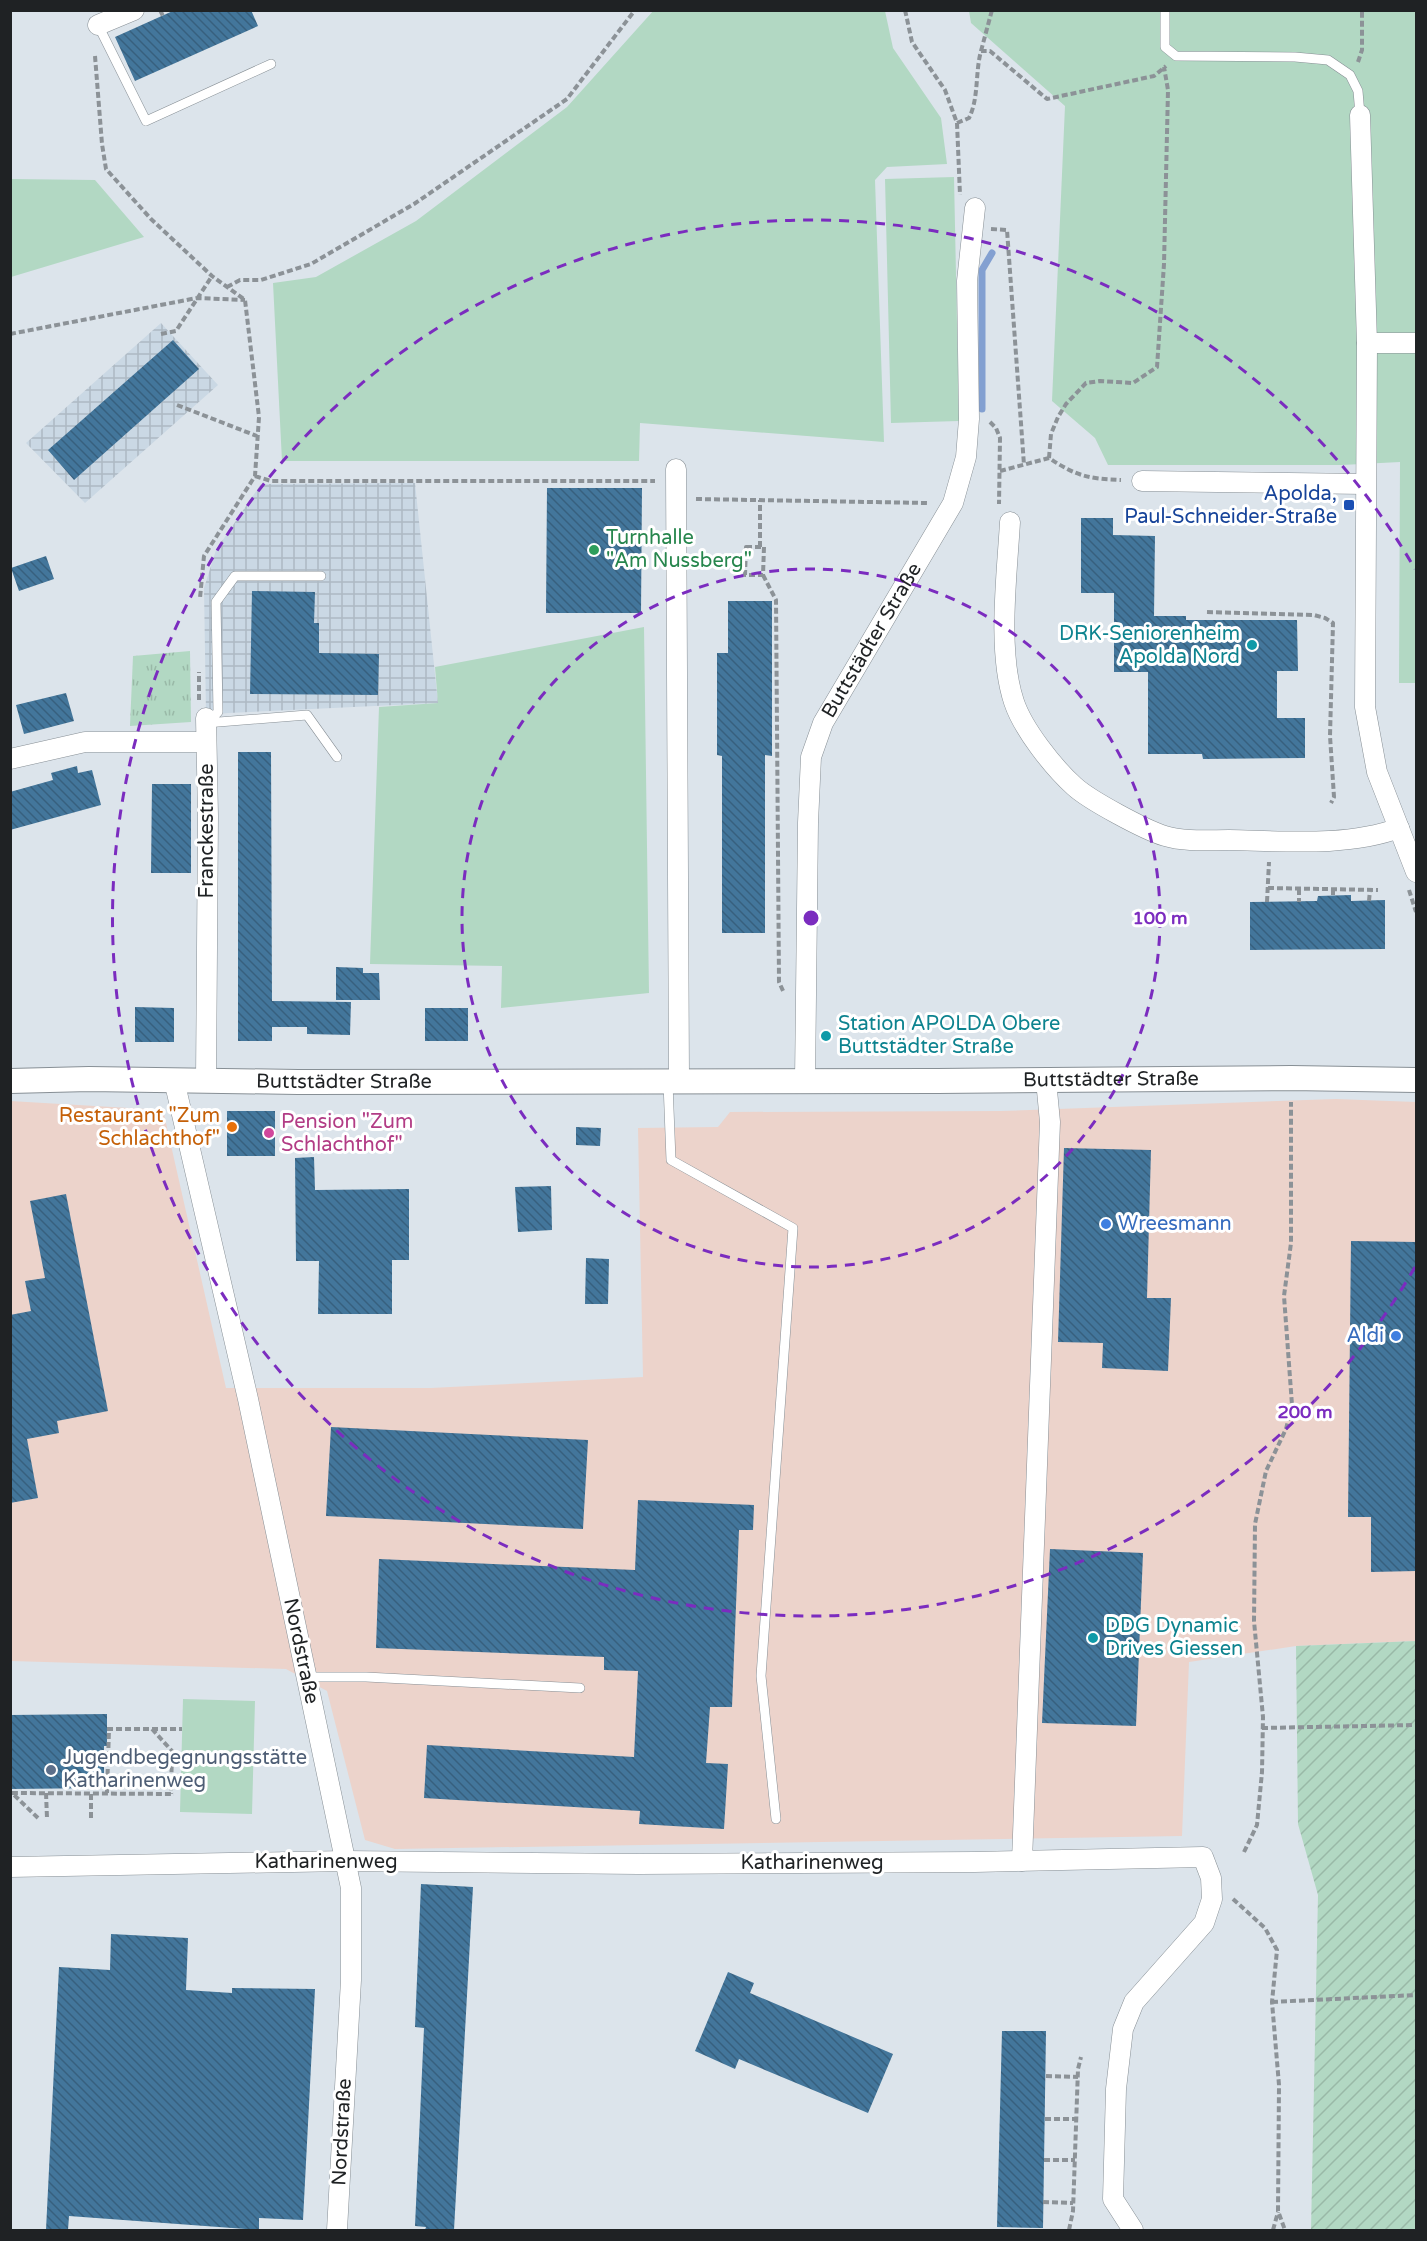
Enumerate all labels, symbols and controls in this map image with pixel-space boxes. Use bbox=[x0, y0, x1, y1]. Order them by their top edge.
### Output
place label: Apolda, Paul-Schneider-Straße bbox=[1124, 482, 1337, 529]
marker: Apolda, Paul-Schneider-Straße bbox=[1342, 498, 1356, 512]
place label: Turnhalle "Am Nussberg" bbox=[606, 526, 752, 573]
marker: Turnhalle "Am Nussberg" bbox=[587, 543, 601, 557]
street label: Buttstädter Straße bbox=[817, 559, 927, 722]
place label: DRK-Seniorenheim Apolda Nord bbox=[1059, 622, 1240, 669]
marker: DRK-Seniorenheim Apolda Nord bbox=[1245, 638, 1259, 652]
street label: Franckestraße bbox=[195, 764, 219, 898]
text: 100 m bbox=[1132, 907, 1188, 929]
centre of rings bbox=[801, 908, 821, 928]
place label: Station APOLDA Obere Buttstädter Straße bbox=[838, 1012, 1060, 1059]
marker: Station APOLDA Obere Buttstädter Straße bbox=[819, 1029, 833, 1043]
street label: Buttstädter Straße bbox=[1023, 1067, 1199, 1092]
street label: Buttstädter Straße bbox=[256, 1069, 432, 1094]
place label: Restaurant "Zum Schlachthof" bbox=[59, 1104, 220, 1151]
place label: Pension "Zum Schlachthof" bbox=[281, 1110, 413, 1157]
marker: Restaurant "Zum Schlachthof" bbox=[225, 1120, 239, 1134]
marker: Pension "Zum Schlachthof" bbox=[262, 1126, 276, 1140]
place label: Wreesmann bbox=[1118, 1212, 1232, 1236]
marker: Wreesmann bbox=[1099, 1217, 1113, 1231]
place label: Aldi bbox=[1347, 1324, 1384, 1348]
marker: Aldi bbox=[1389, 1329, 1403, 1343]
text: 200 m bbox=[1277, 1401, 1333, 1423]
street label: Nordstraße bbox=[278, 1596, 324, 1706]
place label: DDG Dynamic Drives Giessen bbox=[1105, 1614, 1243, 1661]
marker: DDG Dynamic Drives Giessen bbox=[1086, 1631, 1100, 1645]
place label: Jugendbegegnungsstätte Katharinenweg bbox=[63, 1746, 307, 1793]
marker: Jugendbegegnungsstätte Katharinenweg bbox=[44, 1763, 58, 1777]
street label: Katharinenweg bbox=[254, 1850, 398, 1874]
street label: Katharinenweg bbox=[740, 1851, 884, 1875]
street label: Nordstraße bbox=[327, 2078, 357, 2186]

